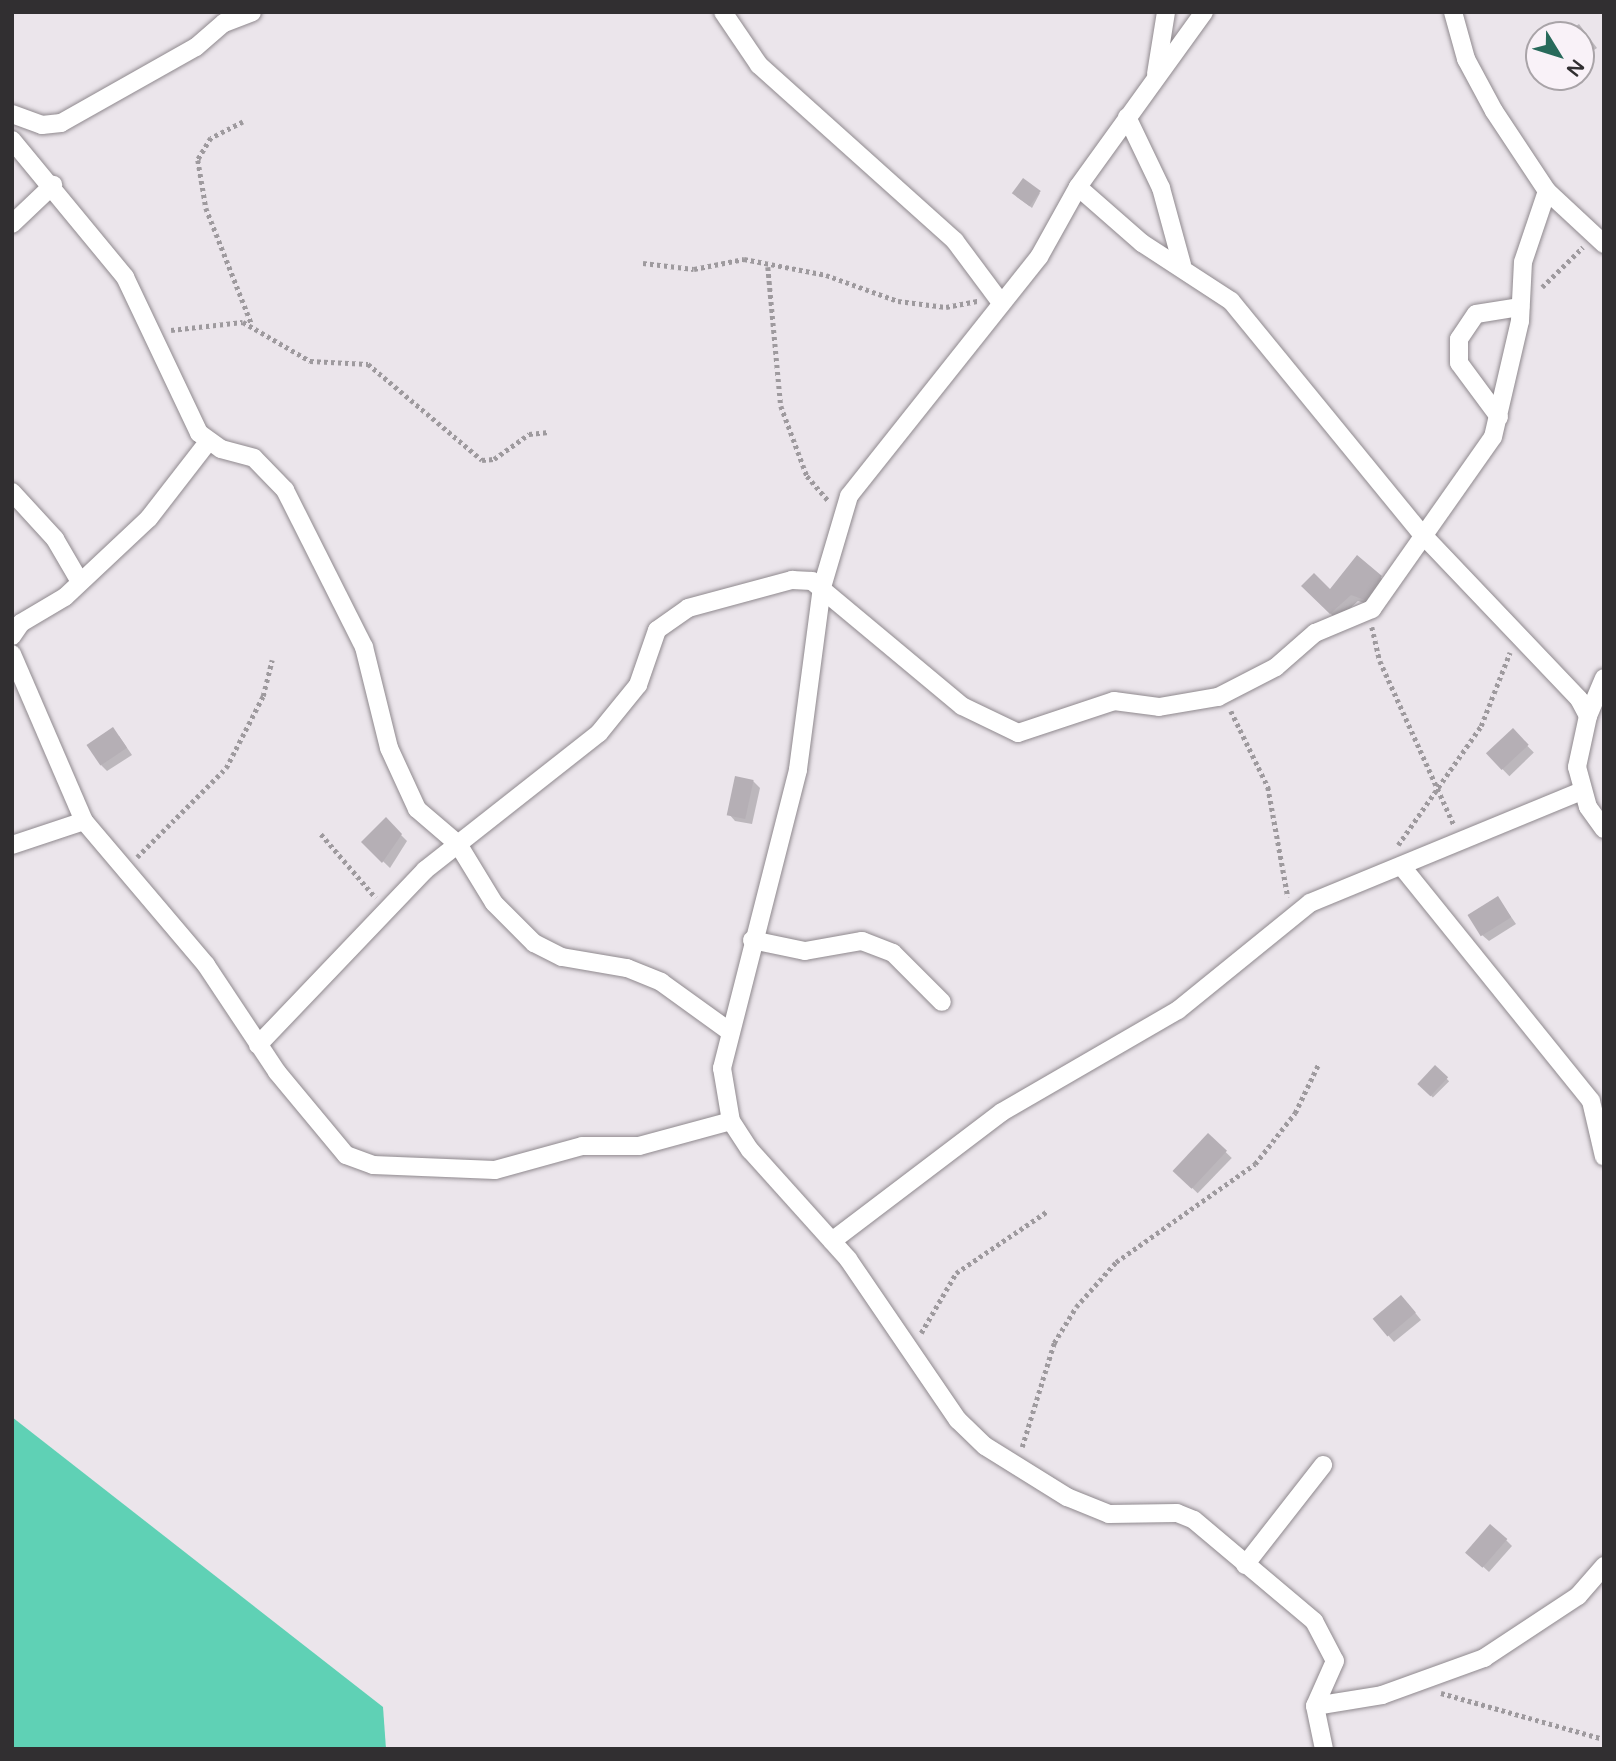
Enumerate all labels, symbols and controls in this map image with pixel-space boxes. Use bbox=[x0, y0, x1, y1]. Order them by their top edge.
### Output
north arrow bbox=[1525, 21, 1595, 91]
text: N bbox=[1562, 55, 1588, 80]

